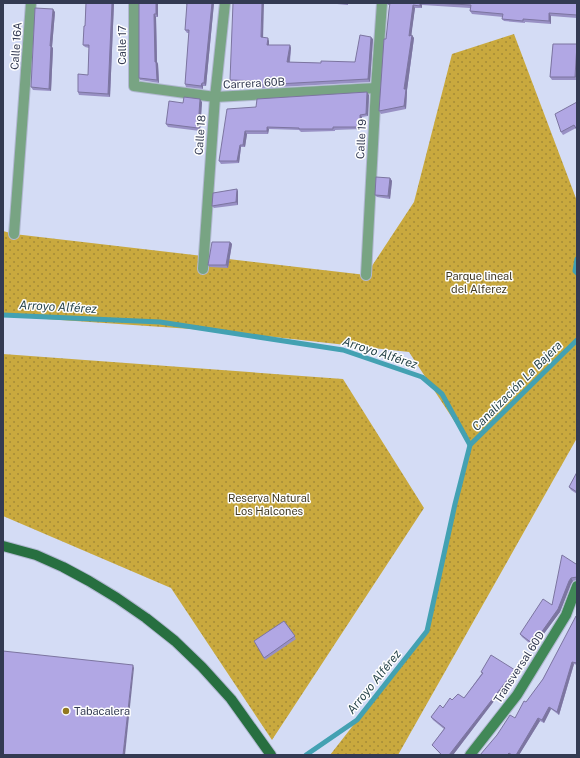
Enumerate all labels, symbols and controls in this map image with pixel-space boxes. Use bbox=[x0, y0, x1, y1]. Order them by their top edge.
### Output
street label: Calle 16A bbox=[8, 22, 24, 70]
street label: Calle 17 bbox=[116, 25, 128, 65]
street label: Carrera 60B bbox=[223, 75, 285, 91]
street label: Calle 18 bbox=[193, 115, 207, 155]
street label: Calle 19 bbox=[354, 119, 368, 159]
park label: Parque lineal del Alferez bbox=[446, 270, 512, 295]
water label: Arroyo Alférez bbox=[19, 298, 98, 316]
water label: Arroyo Alférez bbox=[341, 334, 420, 372]
water label: Canalización La Bajera bbox=[469, 338, 565, 434]
park label: Reserva Natural Los Halcones bbox=[228, 492, 310, 517]
street label: Transversal 60D bbox=[491, 629, 547, 705]
water label: Arroyo Alférez bbox=[344, 647, 404, 717]
place label: Tabacalera bbox=[74, 705, 130, 717]
marker: Tabacalera bbox=[61, 706, 71, 716]

